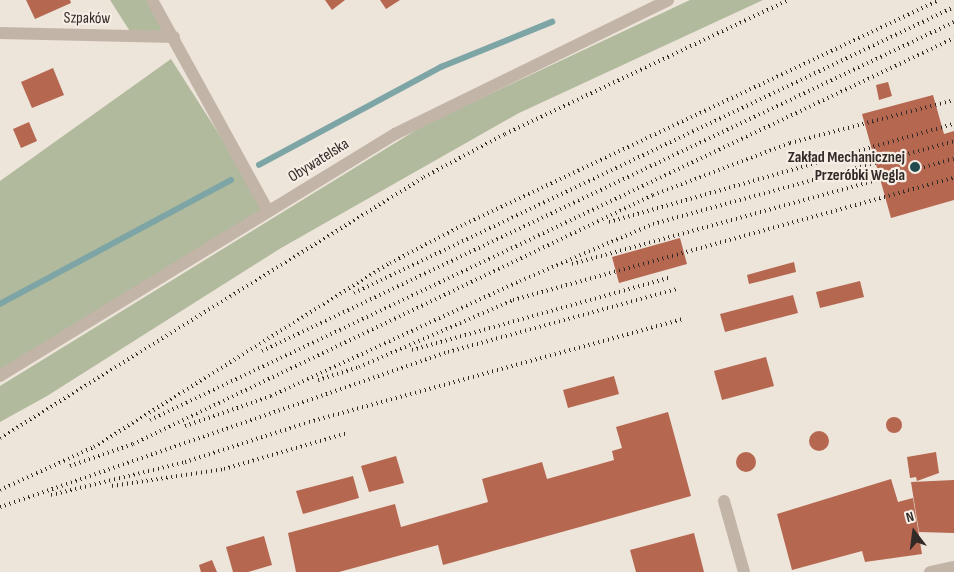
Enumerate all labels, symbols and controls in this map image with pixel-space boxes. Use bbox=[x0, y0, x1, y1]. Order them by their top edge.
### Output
street label: Szpaków bbox=[63, 9, 111, 29]
street label: Obywatelska bbox=[285, 135, 353, 187]
place label: Zakład Mechanicznej Przeróbki Wegla bbox=[788, 148, 905, 186]
marker: Zakład Mechanicznej Przeróbki Wegla bbox=[909, 161, 921, 173]
north arrow bbox=[889, 507, 939, 557]
text: N bbox=[904, 508, 916, 526]

